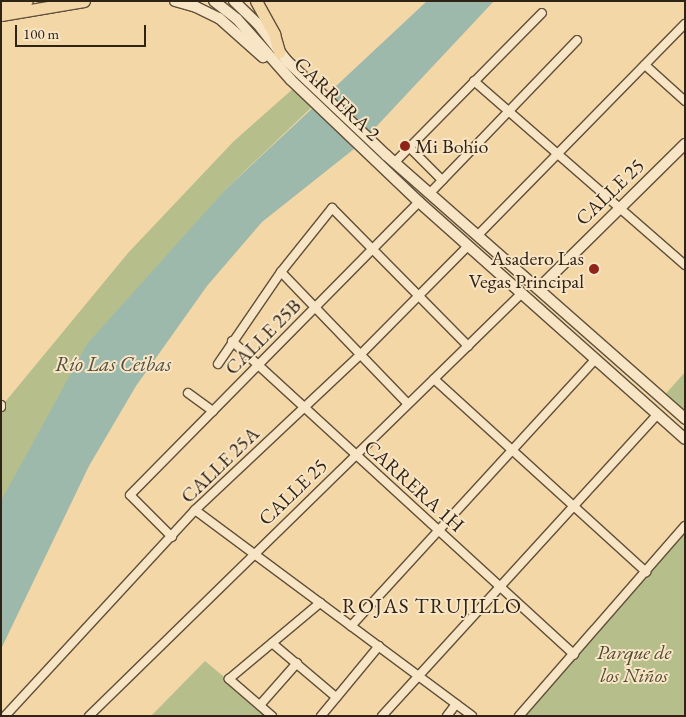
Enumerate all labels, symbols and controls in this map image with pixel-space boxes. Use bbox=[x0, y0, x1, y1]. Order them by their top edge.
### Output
scale bar bbox=[18, 15, 149, 47]
text: 100 m bbox=[23, 24, 59, 43]
street label: CARRERA 2 bbox=[289, 52, 385, 146]
place label: Mi Bohio bbox=[415, 134, 488, 158]
marker: Mi Bohio bbox=[399, 140, 411, 152]
street label: CALLE 25 bbox=[571, 154, 649, 230]
place label: Asadero Las Vegas Principal bbox=[469, 246, 584, 293]
marker: Asadero Las Vegas Principal bbox=[588, 263, 600, 275]
street label: CALLE 25B bbox=[220, 294, 306, 380]
water label: Río Las Ceibas bbox=[55, 351, 171, 377]
street label: CALLE 25A bbox=[176, 422, 264, 508]
street label: CARRERA 1H bbox=[359, 435, 469, 537]
street label: CALLE 25 bbox=[254, 454, 332, 530]
district label: ROJAS TRUJILLO bbox=[340, 593, 524, 619]
park label: Parque de los Niños bbox=[597, 641, 671, 688]

